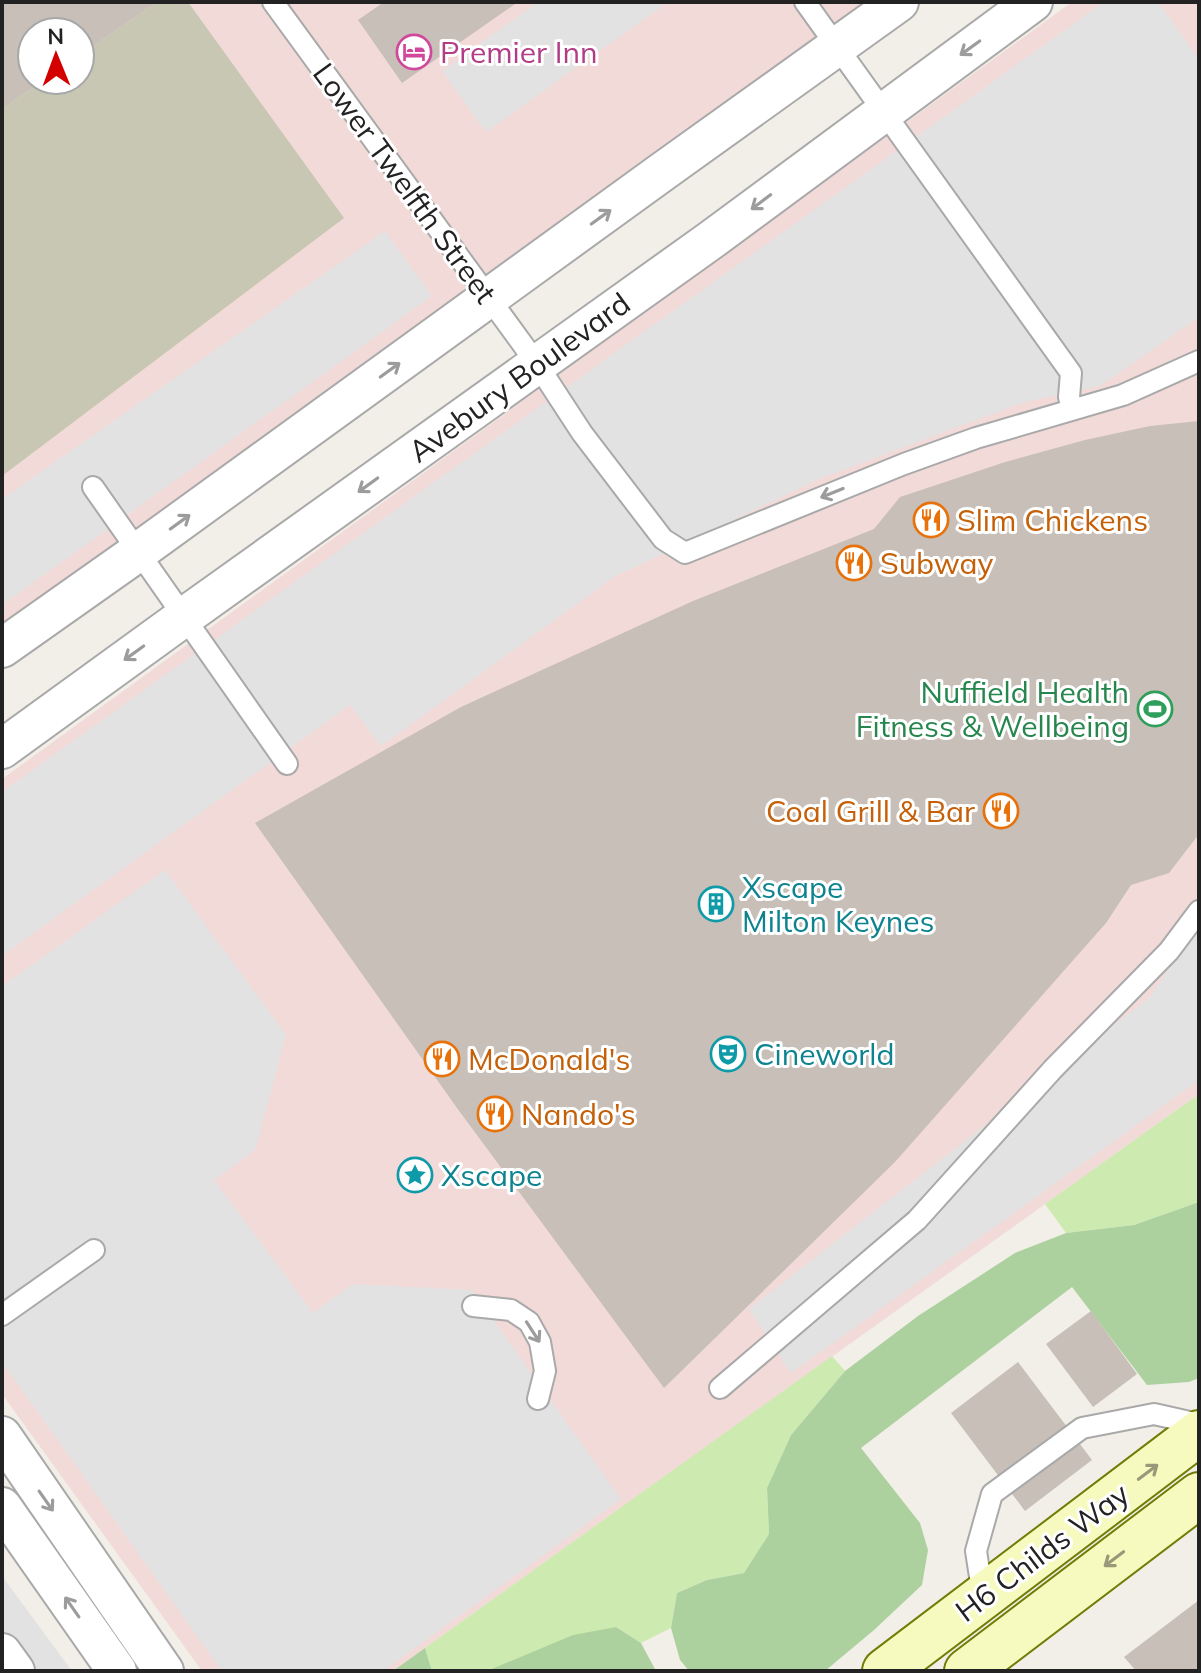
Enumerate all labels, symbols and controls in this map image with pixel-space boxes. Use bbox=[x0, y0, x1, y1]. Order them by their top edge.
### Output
north arrow bbox=[16, 16, 96, 96]
text: N bbox=[47, 22, 64, 50]
hotel icon: Premier Inn bbox=[395, 33, 433, 71]
place label: Premier Inn bbox=[440, 33, 598, 71]
one-way arrow bbox=[960, 39, 981, 56]
street label: Lower Twelfth Street bbox=[305, 55, 505, 311]
one-way arrow bbox=[751, 194, 772, 211]
one-way arrow bbox=[589, 208, 611, 225]
street label: Avebury Boulevard bbox=[401, 284, 637, 470]
one-way arrow bbox=[379, 361, 401, 378]
one-way arrow bbox=[358, 477, 380, 494]
one-way arrow bbox=[820, 487, 845, 501]
restaurant icon: Slim Chickens bbox=[912, 501, 950, 539]
place label: Slim Chickens bbox=[957, 501, 1148, 539]
one-way arrow bbox=[169, 514, 190, 531]
restaurant icon: Subway bbox=[835, 544, 873, 582]
place label: Subway bbox=[880, 544, 993, 582]
one-way arrow bbox=[124, 644, 145, 661]
place label: Nuffield Health Fitness & Wellbeing bbox=[856, 673, 1129, 745]
sports icon: Nuffield Health Fitness & Wellbeing bbox=[1136, 690, 1174, 728]
place label: Coal Grill & Bar bbox=[766, 792, 975, 830]
restaurant icon: Coal Grill & Bar bbox=[982, 792, 1020, 830]
place label: Xscape Milton Keynes bbox=[742, 868, 934, 940]
building icon: Xscape Milton Keynes bbox=[697, 885, 735, 923]
theatre icon: Cineworld bbox=[709, 1035, 747, 1073]
place label: Cineworld bbox=[754, 1035, 894, 1073]
restaurant icon: McDonald's bbox=[423, 1040, 461, 1078]
place label: McDonald's bbox=[468, 1040, 630, 1078]
restaurant icon: Nando's bbox=[476, 1095, 514, 1133]
place label: Nando's bbox=[521, 1095, 636, 1133]
place icon: Xscape bbox=[396, 1156, 434, 1194]
place label: Xscape bbox=[441, 1156, 542, 1194]
one-way arrow bbox=[525, 1320, 542, 1342]
one-way arrow bbox=[1137, 1463, 1158, 1480]
street label: H6 Childs Way bbox=[948, 1474, 1136, 1630]
one-way arrow bbox=[38, 1489, 54, 1511]
one-way arrow bbox=[1104, 1551, 1126, 1568]
one-way arrow bbox=[64, 1597, 80, 1619]

